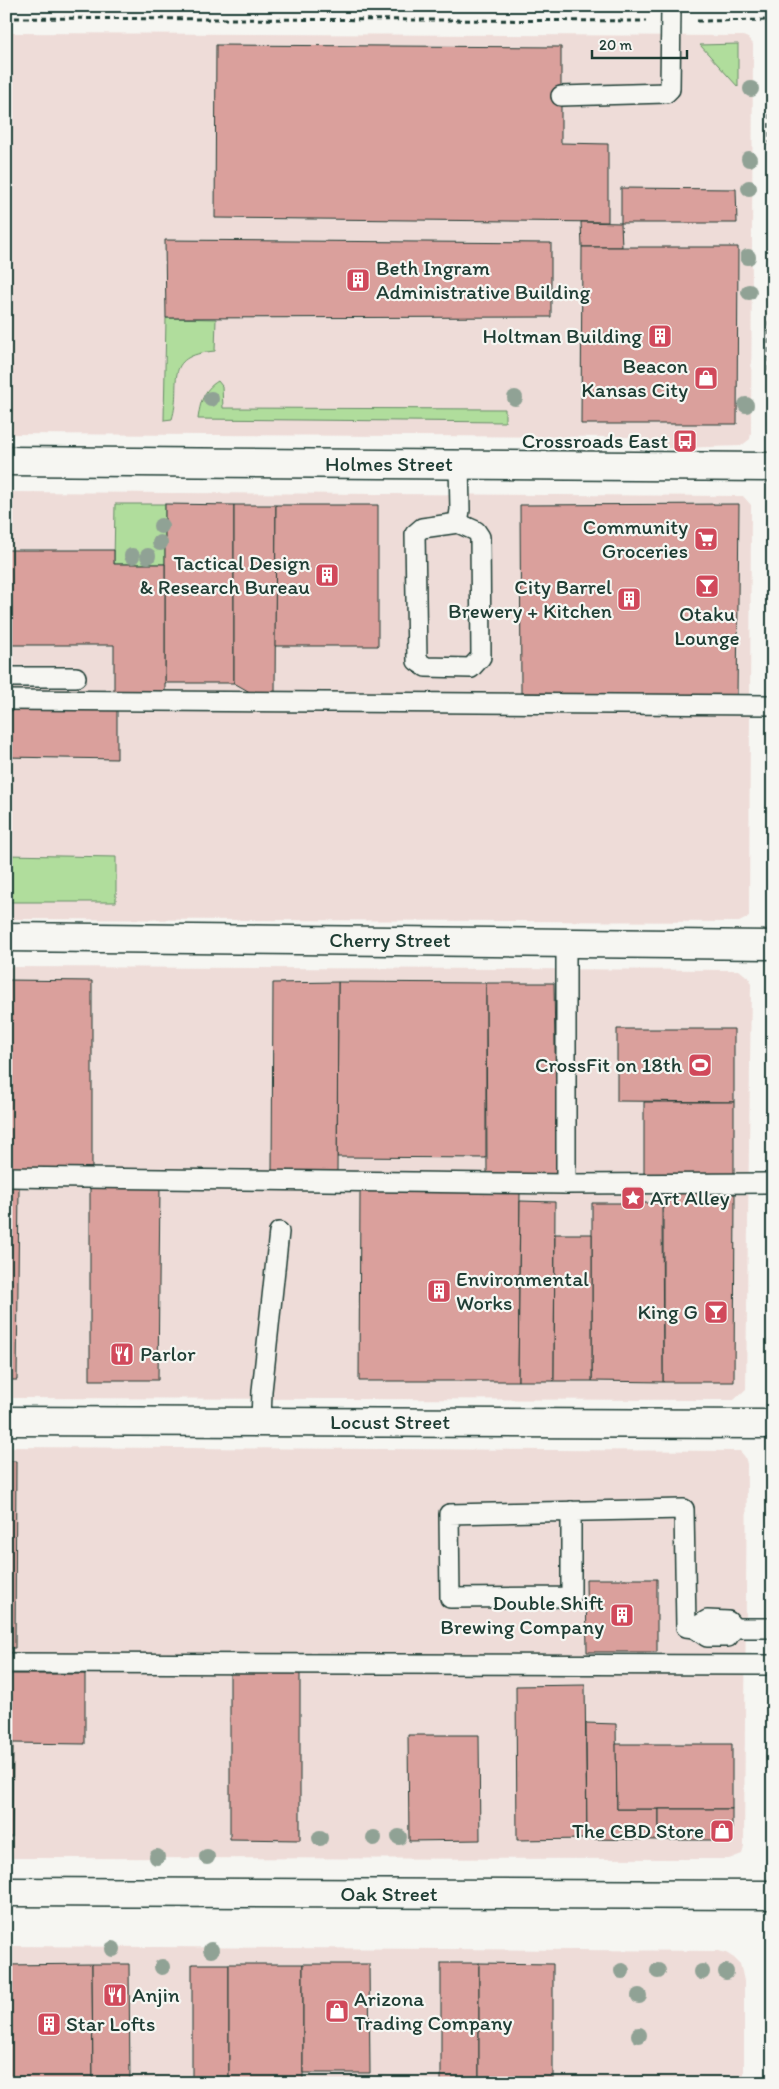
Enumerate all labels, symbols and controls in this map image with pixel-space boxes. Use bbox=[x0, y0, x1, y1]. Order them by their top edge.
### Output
scale bar bbox=[592, 28, 686, 60]
text: 20 m bbox=[599, 36, 633, 54]
place label: Beth Ingram Administrative Building bbox=[376, 255, 590, 304]
building icon: Beth Ingram Administrative Building bbox=[345, 267, 371, 293]
place label: Holtman Building bbox=[482, 323, 642, 348]
building icon: Holtman Building bbox=[647, 323, 673, 349]
place label: Beacon Kansas City bbox=[581, 353, 688, 402]
shop icon: Beacon Kansas City bbox=[693, 365, 719, 391]
place label: Crossroads East bbox=[522, 428, 668, 453]
bus stop icon: Crossroads East bbox=[672, 428, 698, 454]
street label: Holmes Street bbox=[325, 451, 453, 476]
place label: Community Groceries bbox=[583, 514, 688, 563]
supermarket icon: Community Groceries bbox=[693, 526, 719, 552]
place label: Tactical Design & Research Bureau bbox=[140, 550, 310, 599]
building icon: Tactical Design & Research Bureau bbox=[314, 562, 340, 588]
bar icon: Otaku Lounge bbox=[694, 573, 720, 599]
place label: City Barrel Brewery + Kitchen bbox=[448, 574, 612, 623]
building icon: City Barrel Brewery + Kitchen bbox=[616, 586, 642, 612]
place label: Otaku Lounge bbox=[674, 601, 740, 650]
street label: Cherry Street bbox=[329, 927, 451, 952]
place label: CrossFit on 18th bbox=[535, 1052, 683, 1077]
sports icon: CrossFit on 18th bbox=[687, 1052, 713, 1078]
place icon: Art Alley bbox=[620, 1185, 646, 1211]
place label: Art Alley bbox=[650, 1185, 730, 1210]
place label: Environmental Works bbox=[456, 1266, 589, 1315]
building icon: Environmental Works bbox=[426, 1278, 452, 1304]
place label: King G bbox=[637, 1299, 698, 1324]
bar icon: King G bbox=[703, 1299, 729, 1325]
restaurant icon: Parlor bbox=[109, 1341, 135, 1367]
place label: Parlor bbox=[140, 1341, 196, 1366]
street label: Locust Street bbox=[330, 1409, 450, 1434]
place label: Double Shift Brewing Company bbox=[440, 1590, 604, 1639]
building icon: Double Shift Brewing Company bbox=[609, 1602, 635, 1628]
place label: The CBD Store bbox=[572, 1818, 704, 1843]
shop icon: The CBD Store bbox=[709, 1818, 735, 1844]
street label: Oak Street bbox=[340, 1881, 438, 1906]
restaurant icon: Anjin bbox=[102, 1982, 128, 2008]
place label: Anjin bbox=[132, 1982, 180, 2007]
place label: Arizona Trading Company bbox=[354, 1986, 513, 2035]
shop icon: Arizona Trading Company bbox=[324, 1998, 350, 2024]
building icon: Star Lofts bbox=[36, 2011, 62, 2037]
place label: Star Lofts bbox=[66, 2011, 155, 2036]

